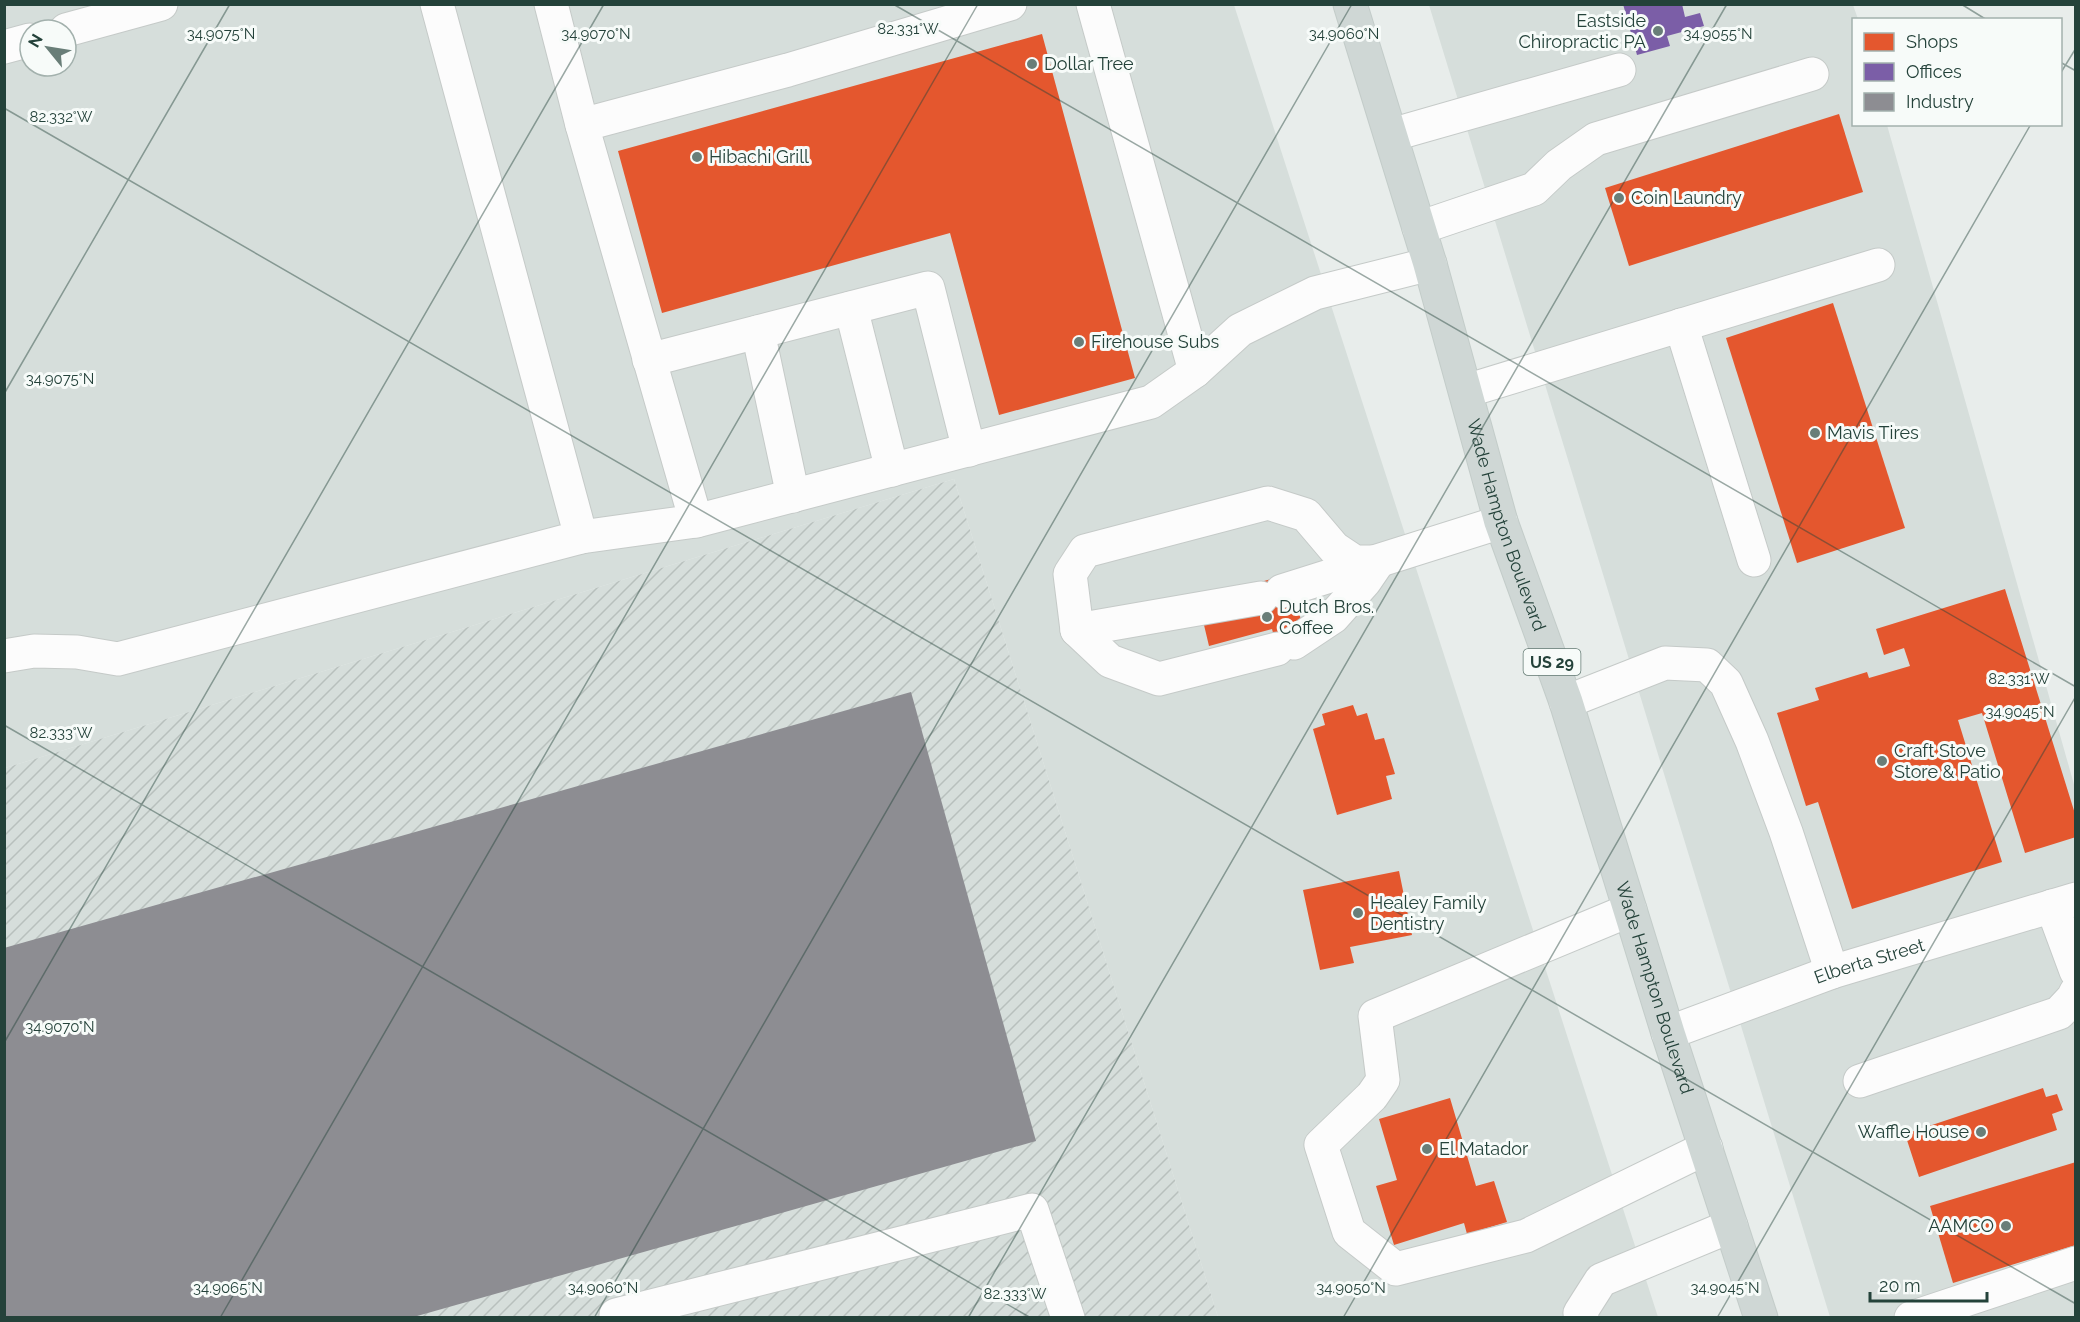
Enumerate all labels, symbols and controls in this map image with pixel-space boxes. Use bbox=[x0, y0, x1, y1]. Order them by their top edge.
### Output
place label: Eastside Chiropractic PA bbox=[1519, 10, 1646, 52]
north arrow bbox=[18, 18, 78, 78]
legend bbox=[1852, 18, 2062, 126]
text: 82.331°W bbox=[877, 20, 939, 38]
marker: Eastside Chiropractic PA bbox=[1651, 24, 1665, 38]
text: 34.9075°N bbox=[187, 25, 255, 43]
text: 34.9070°N bbox=[561, 25, 631, 43]
text: 34.9060°N bbox=[1309, 25, 1379, 43]
text: 34.9055°N bbox=[1684, 25, 1752, 43]
text: N bbox=[24, 31, 47, 51]
text: Shops bbox=[1906, 31, 1958, 52]
place label: Dollar Tree bbox=[1044, 53, 1134, 74]
marker: Dollar Tree bbox=[1025, 57, 1039, 71]
text: Offices bbox=[1906, 61, 1962, 82]
text: Industry bbox=[1906, 91, 1974, 112]
text: 82.332°W bbox=[30, 108, 93, 126]
place label: Hibachi Grill bbox=[709, 146, 809, 167]
marker: Hibachi Grill bbox=[690, 150, 704, 164]
place label: Coin Laundry bbox=[1631, 187, 1742, 208]
marker: Coin Laundry bbox=[1612, 191, 1626, 205]
place label: Firehouse Subs bbox=[1091, 331, 1220, 352]
marker: Firehouse Subs bbox=[1072, 335, 1086, 349]
text: 34.9075°N bbox=[26, 370, 94, 388]
street label: Wade Hampton Boulevard bbox=[1463, 417, 1550, 634]
place label: Mavis Tires bbox=[1827, 422, 1919, 443]
marker: Mavis Tires bbox=[1808, 426, 1822, 440]
place label: Dutch Bros. Coffee bbox=[1279, 596, 1374, 638]
marker: Dutch Bros. Coffee bbox=[1260, 610, 1274, 624]
road number: US 29 bbox=[1524, 649, 1580, 675]
text: 82.331°W bbox=[1988, 670, 2050, 688]
text: 34.9045°N bbox=[1986, 703, 2054, 721]
text: 82.333°W bbox=[30, 724, 93, 742]
place label: Craft Stove Store & Patio bbox=[1894, 740, 2001, 782]
marker: Craft Stove Store & Patio bbox=[1875, 754, 1889, 768]
street label: Wade Hampton Boulevard bbox=[1612, 879, 1698, 1096]
place label: Healey Family Dentistry bbox=[1370, 892, 1487, 934]
marker: Healey Family Dentistry bbox=[1351, 906, 1365, 920]
street label: Elberta Street bbox=[1811, 934, 1927, 988]
text: 34.9070°N bbox=[25, 1018, 95, 1036]
place label: Waffle House bbox=[1858, 1121, 1969, 1142]
marker: Waffle House bbox=[1974, 1125, 1988, 1139]
place label: El Matador bbox=[1439, 1138, 1529, 1159]
marker: El Matador bbox=[1420, 1142, 1434, 1156]
place label: AAMCO bbox=[1928, 1215, 1994, 1236]
marker: AAMCO bbox=[1999, 1219, 2013, 1233]
scale bar bbox=[1870, 1265, 1987, 1303]
text: 20 m bbox=[1879, 1275, 1921, 1296]
text: 34.9065°N bbox=[193, 1279, 263, 1297]
text: 34.9060°N bbox=[568, 1279, 638, 1297]
text: 34.9050°N bbox=[1316, 1279, 1386, 1297]
text: 34.9045°N bbox=[1691, 1279, 1759, 1297]
text: 82.333°W bbox=[984, 1285, 1047, 1303]

